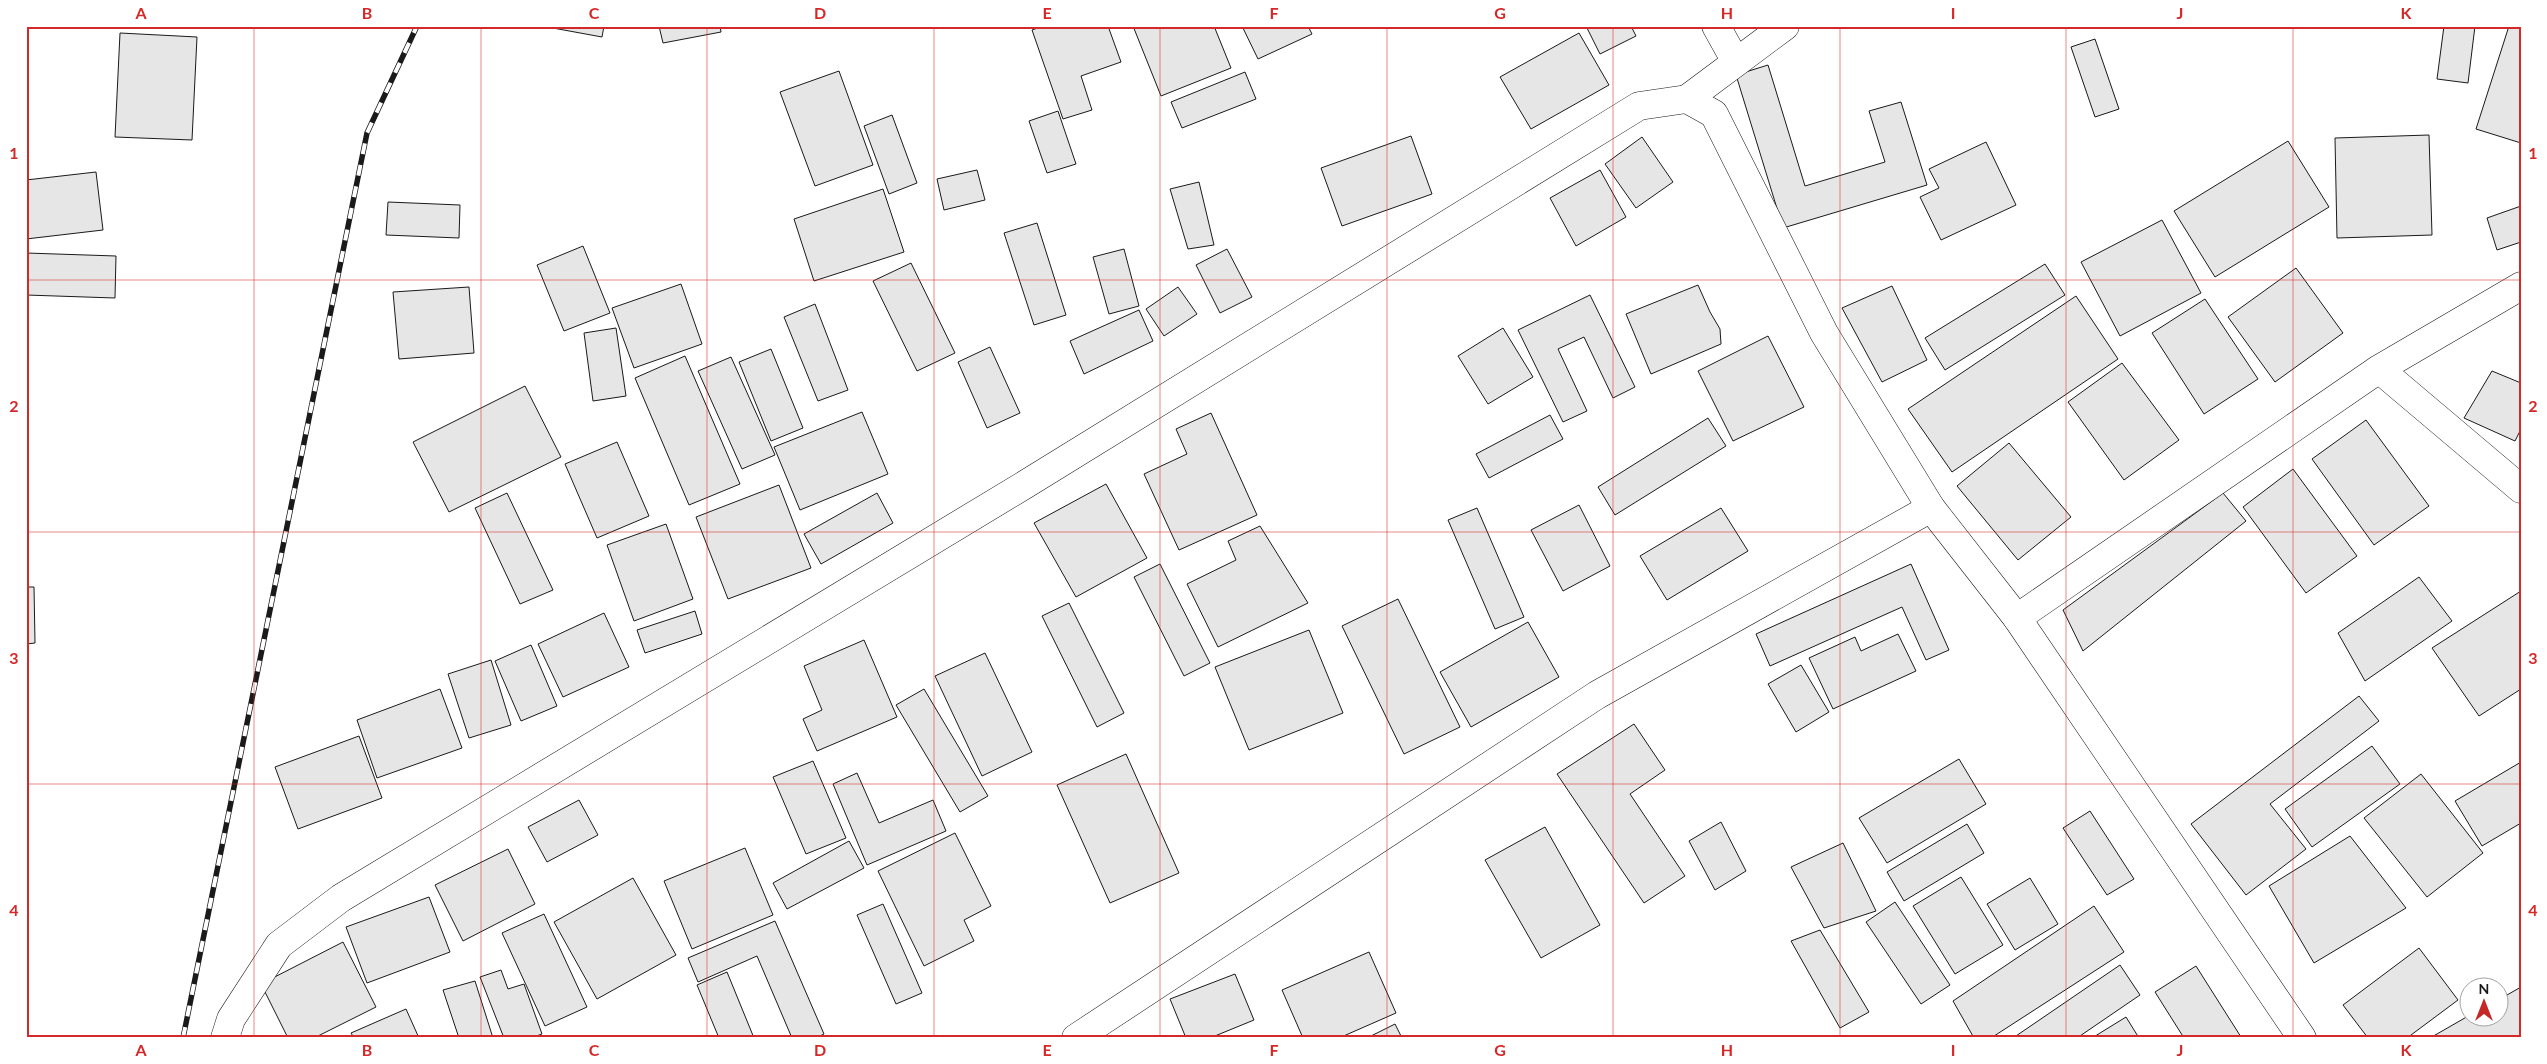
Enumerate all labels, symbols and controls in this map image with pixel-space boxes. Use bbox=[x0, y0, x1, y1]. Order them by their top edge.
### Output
text: A bbox=[134, 3, 147, 22]
text: B bbox=[362, 3, 372, 22]
text: C bbox=[589, 3, 600, 22]
text: D bbox=[814, 3, 826, 22]
text: E bbox=[1042, 3, 1052, 22]
text: F bbox=[1269, 3, 1279, 22]
text: G bbox=[1494, 3, 1506, 22]
text: H bbox=[1721, 3, 1733, 22]
text: I bbox=[1951, 3, 1955, 22]
text: J bbox=[2177, 3, 2183, 22]
text: K bbox=[2401, 3, 2413, 22]
text: 1 bbox=[9, 143, 19, 162]
text: 1 bbox=[2528, 143, 2538, 162]
text: 2 bbox=[9, 396, 19, 415]
text: 2 bbox=[2528, 396, 2538, 415]
text: 3 bbox=[9, 648, 19, 667]
text: 3 bbox=[2528, 648, 2538, 667]
text: 4 bbox=[9, 900, 19, 919]
text: 4 bbox=[2528, 900, 2538, 919]
north arrow bbox=[2460, 976, 2510, 1026]
text: N bbox=[2479, 980, 2489, 997]
text: A bbox=[134, 1040, 147, 1059]
text: B bbox=[362, 1040, 372, 1059]
text: C bbox=[589, 1040, 600, 1059]
text: D bbox=[814, 1040, 826, 1059]
text: E bbox=[1042, 1040, 1052, 1059]
text: F bbox=[1269, 1040, 1279, 1059]
text: G bbox=[1494, 1040, 1506, 1059]
text: H bbox=[1721, 1040, 1733, 1059]
text: I bbox=[1951, 1040, 1955, 1059]
text: J bbox=[2177, 1040, 2183, 1059]
text: K bbox=[2401, 1040, 2413, 1059]

